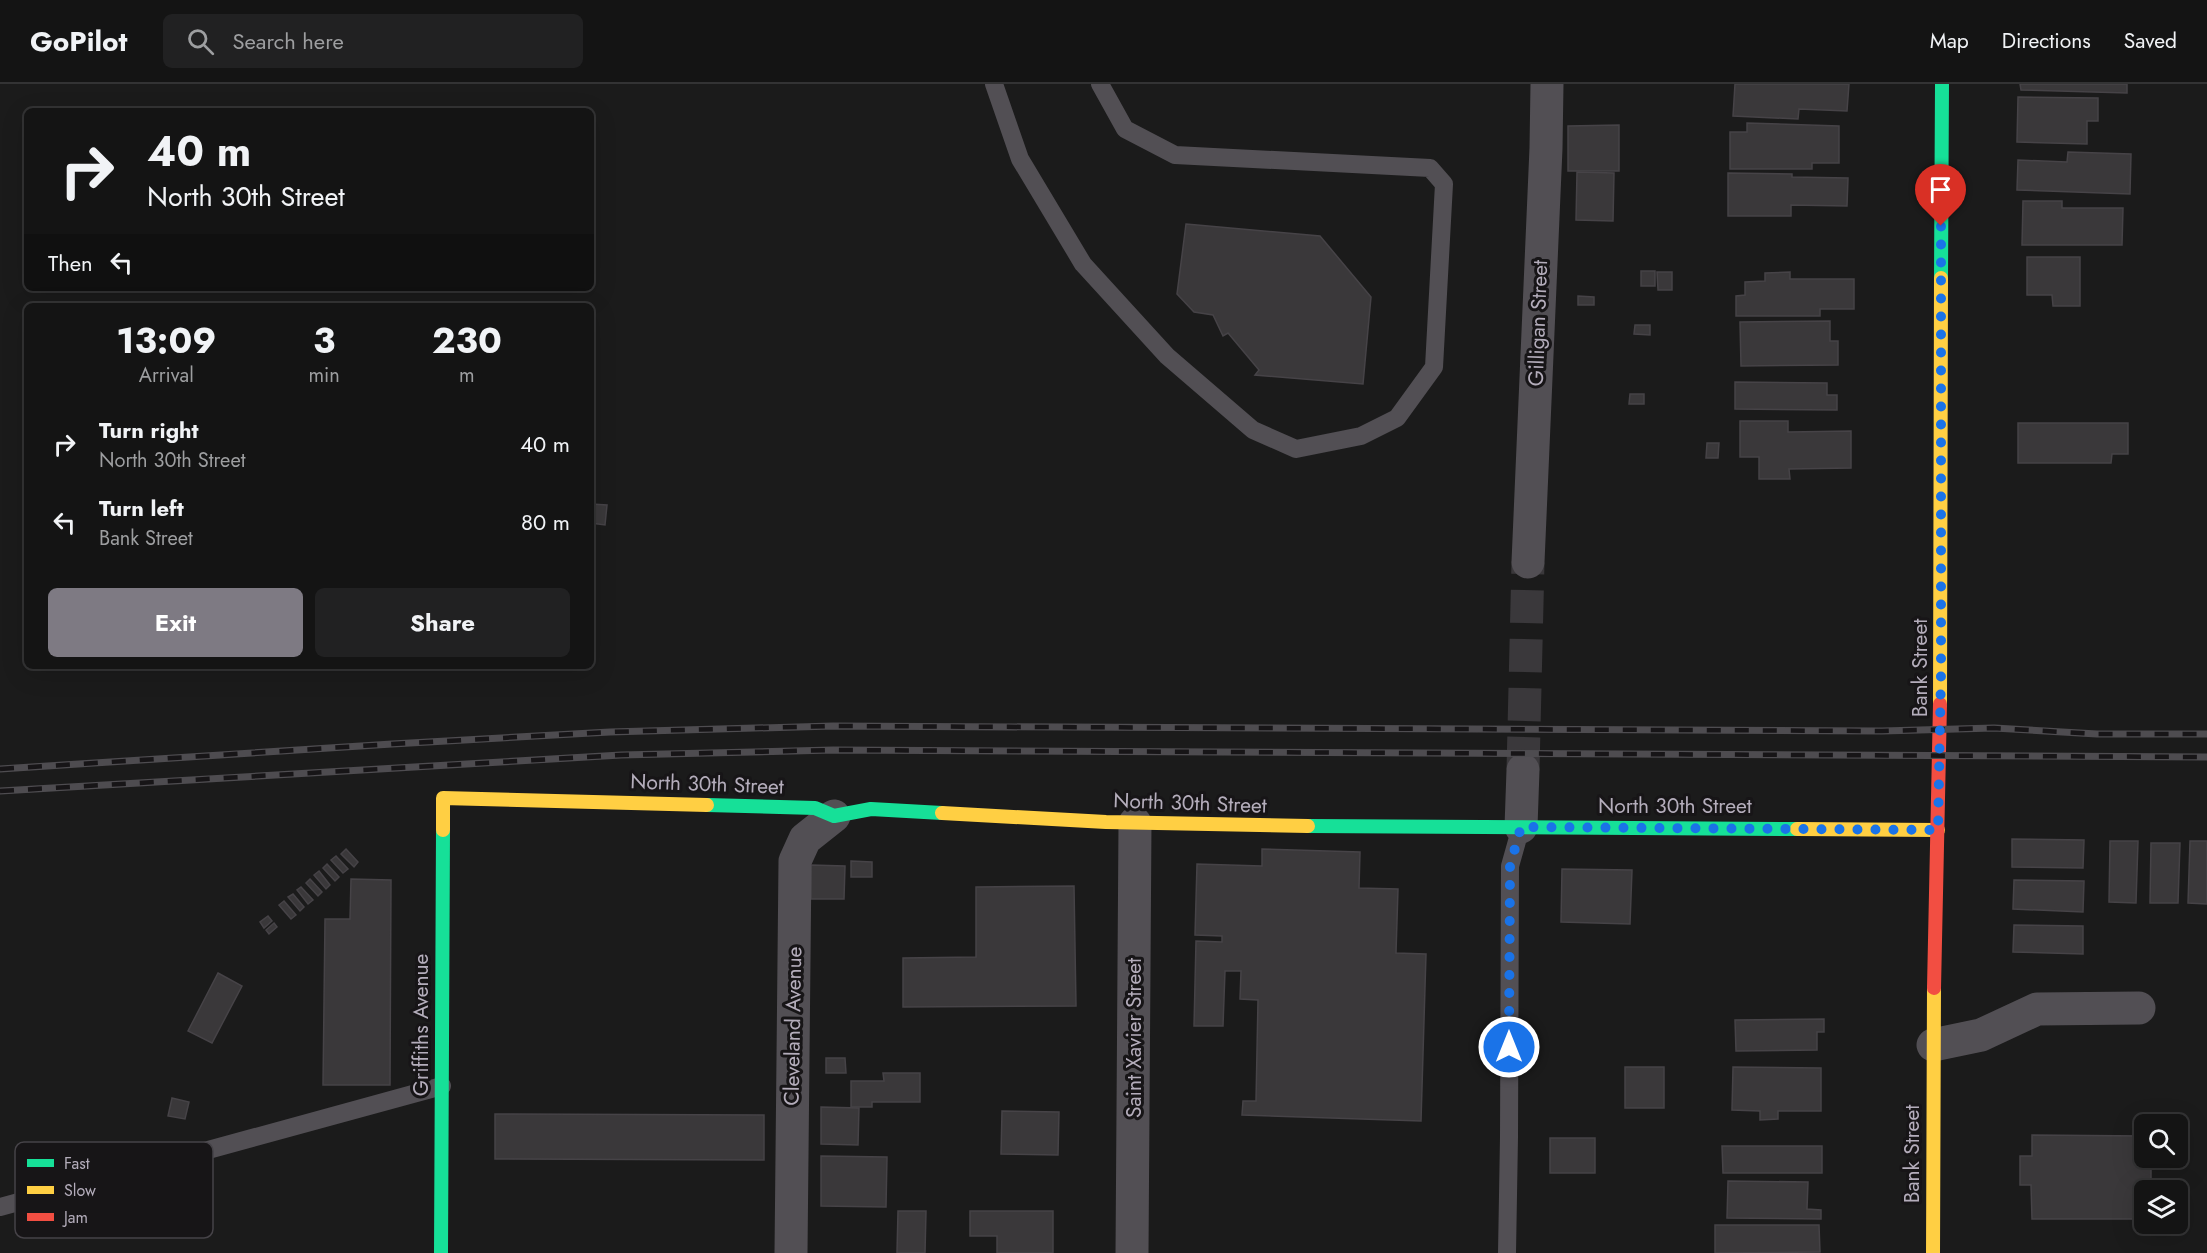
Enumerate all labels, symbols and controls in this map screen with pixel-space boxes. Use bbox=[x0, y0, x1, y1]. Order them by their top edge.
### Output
search box bbox=[163, 14, 583, 68]
text: GoPilot bbox=[30, 21, 127, 62]
icon: search bbox=[184, 25, 217, 58]
text: Search here bbox=[232, 25, 344, 57]
text: Map bbox=[1930, 26, 1969, 56]
text: Directions bbox=[2002, 26, 2091, 56]
text: Saved bbox=[2124, 26, 2177, 56]
text: 40 m bbox=[147, 121, 251, 182]
icon: right bbox=[48, 132, 126, 210]
pin bbox=[1915, 164, 1966, 226]
icon: arrive bbox=[1924, 173, 1957, 206]
text: North 30th Street bbox=[147, 177, 345, 216]
icon: left bbox=[105, 246, 138, 279]
text: Then bbox=[48, 247, 93, 279]
street label: Gilligan Street bbox=[1521, 259, 1555, 387]
text: 13:09 bbox=[116, 314, 216, 366]
text: 3 bbox=[313, 314, 335, 366]
text: 230 bbox=[432, 314, 502, 366]
text: Arrival bbox=[139, 361, 194, 390]
text: min bbox=[309, 361, 340, 390]
text: m bbox=[459, 361, 475, 390]
text: Turn right bbox=[99, 414, 199, 446]
icon: right bbox=[48, 428, 81, 461]
text: 40 m bbox=[520, 428, 570, 460]
text: North 30th Street bbox=[99, 446, 246, 475]
text: Turn left bbox=[99, 492, 184, 524]
icon: left bbox=[48, 506, 81, 539]
text: 80 m bbox=[521, 506, 570, 538]
text: Bank Street bbox=[99, 524, 193, 553]
button: Exit bbox=[48, 588, 303, 657]
button: Share bbox=[315, 588, 570, 657]
street label: Bank Street bbox=[1905, 619, 1935, 717]
street label: North 30th Street bbox=[630, 766, 784, 802]
street label: North 30th Street bbox=[1113, 785, 1267, 821]
street label: North 30th Street bbox=[1598, 791, 1752, 821]
street label: Cleveland Avenue bbox=[777, 946, 809, 1106]
street label: Griffiths Avenue bbox=[406, 953, 436, 1096]
street label: Saint Xavier Street bbox=[1119, 958, 1149, 1118]
position arrow bbox=[1477, 1015, 1541, 1079]
street label: Bank Street bbox=[1897, 1105, 1927, 1203]
map controls bbox=[2134, 1114, 2188, 1234]
button: search bbox=[2134, 1114, 2188, 1168]
legend bbox=[15, 1142, 213, 1238]
text: Fast bbox=[64, 1152, 90, 1175]
text: Slow bbox=[64, 1179, 96, 1202]
button: layers bbox=[2134, 1180, 2188, 1234]
text: Jam bbox=[62, 1206, 88, 1229]

